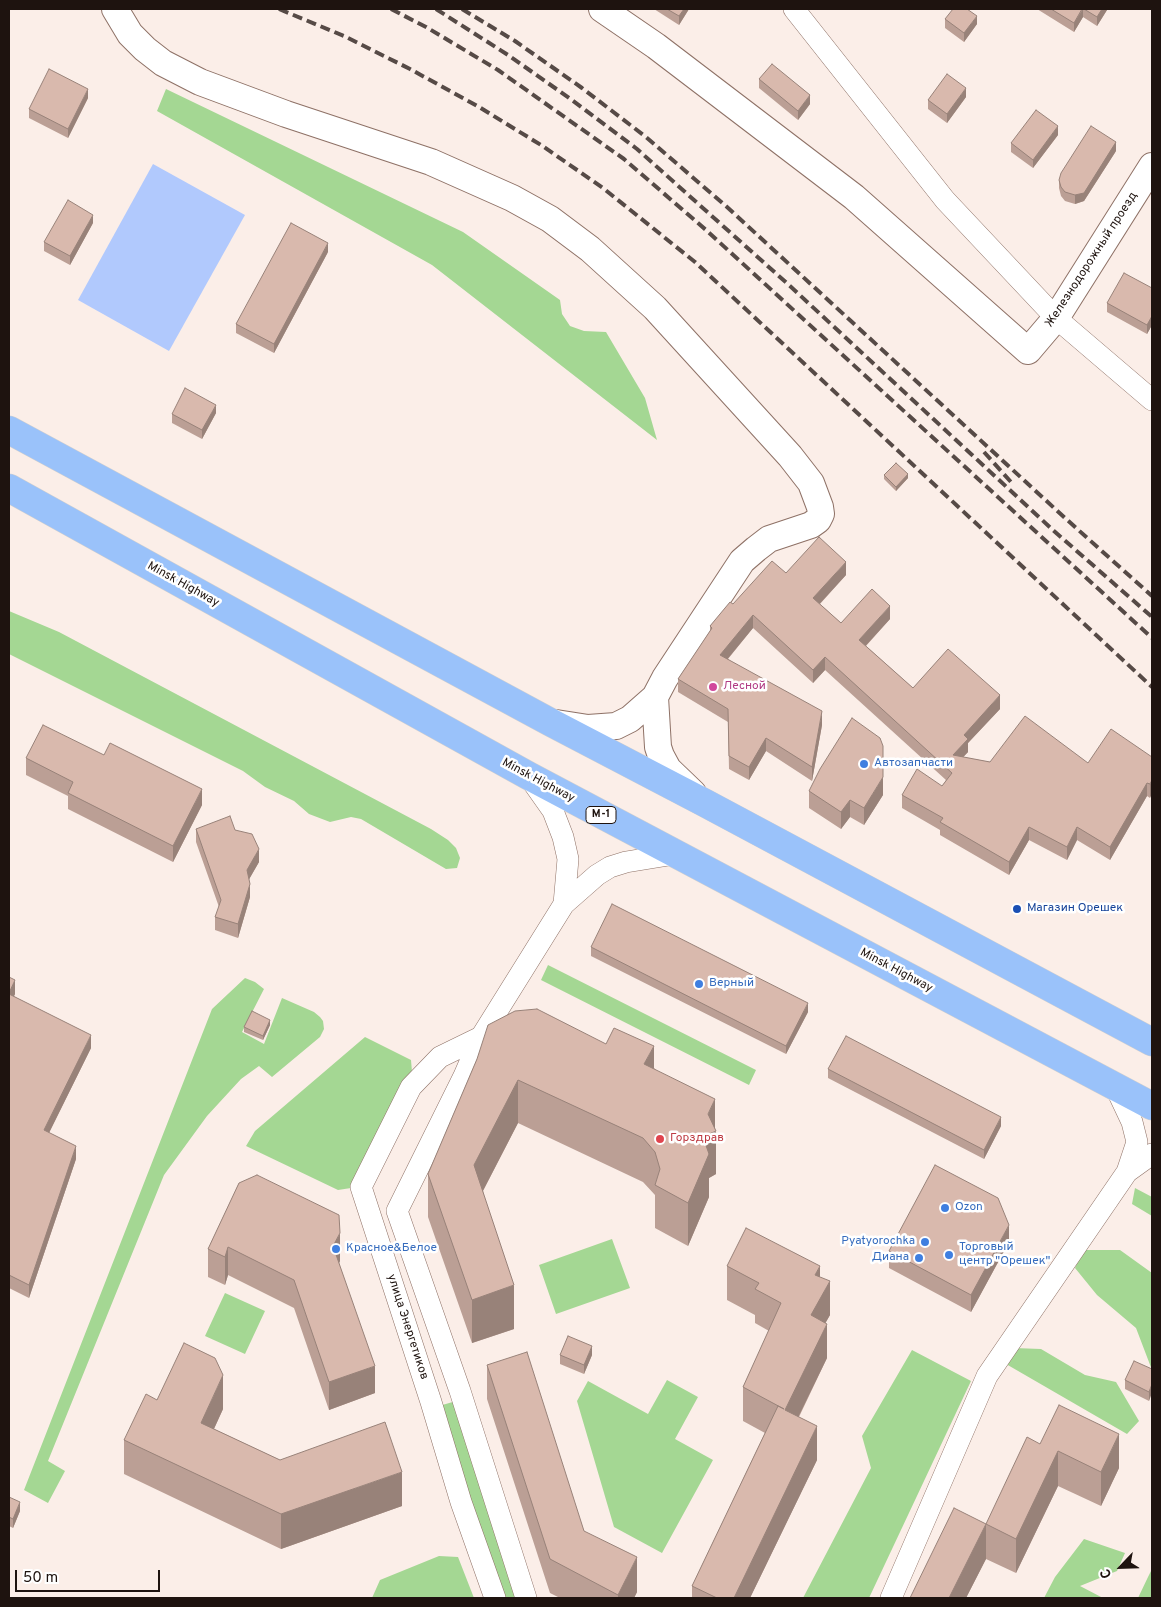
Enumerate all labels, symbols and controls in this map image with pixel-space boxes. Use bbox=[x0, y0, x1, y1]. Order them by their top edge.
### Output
street label: Железнодорожный проезд bbox=[1043, 190, 1141, 330]
street label: Minsk Highway bbox=[144, 559, 222, 611]
place label: Лесной bbox=[723, 680, 766, 694]
marker: Лесной bbox=[707, 681, 719, 693]
street label: Minsk Highway bbox=[499, 756, 577, 806]
place label: Автозапчасти bbox=[874, 757, 953, 771]
marker: Автозапчасти bbox=[858, 758, 870, 770]
road number: М-1 bbox=[586, 806, 616, 824]
place label: Магазин Орешек bbox=[1027, 902, 1123, 916]
marker: Магазин Орешек bbox=[1011, 903, 1023, 915]
street label: Minsk Highway bbox=[857, 946, 935, 996]
place label: Верный bbox=[709, 977, 754, 991]
marker: Верный bbox=[693, 978, 705, 990]
place label: Горздрав bbox=[670, 1132, 724, 1146]
marker: Горздрав bbox=[654, 1133, 666, 1145]
place label: Ozon bbox=[955, 1201, 983, 1215]
marker: Ozon bbox=[939, 1202, 951, 1214]
place label: Pyatyorochka bbox=[841, 1235, 915, 1249]
marker: Pyatyorochka bbox=[919, 1236, 931, 1248]
place label: Торговый центр "Орешек" bbox=[959, 1241, 1050, 1269]
place label: Красное&Белое bbox=[346, 1242, 437, 1256]
marker: Красное&Белое bbox=[330, 1243, 342, 1255]
marker: Торговый центр "Орешек" bbox=[943, 1249, 955, 1261]
place label: Диана bbox=[872, 1251, 909, 1265]
marker: Диана bbox=[913, 1252, 925, 1264]
street label: улица Энергетиков bbox=[383, 1272, 431, 1382]
north arrow bbox=[1096, 1542, 1146, 1592]
scale bar bbox=[18, 1560, 162, 1592]
text: С bbox=[1097, 1566, 1116, 1581]
text: 50 m bbox=[23, 1569, 58, 1588]

